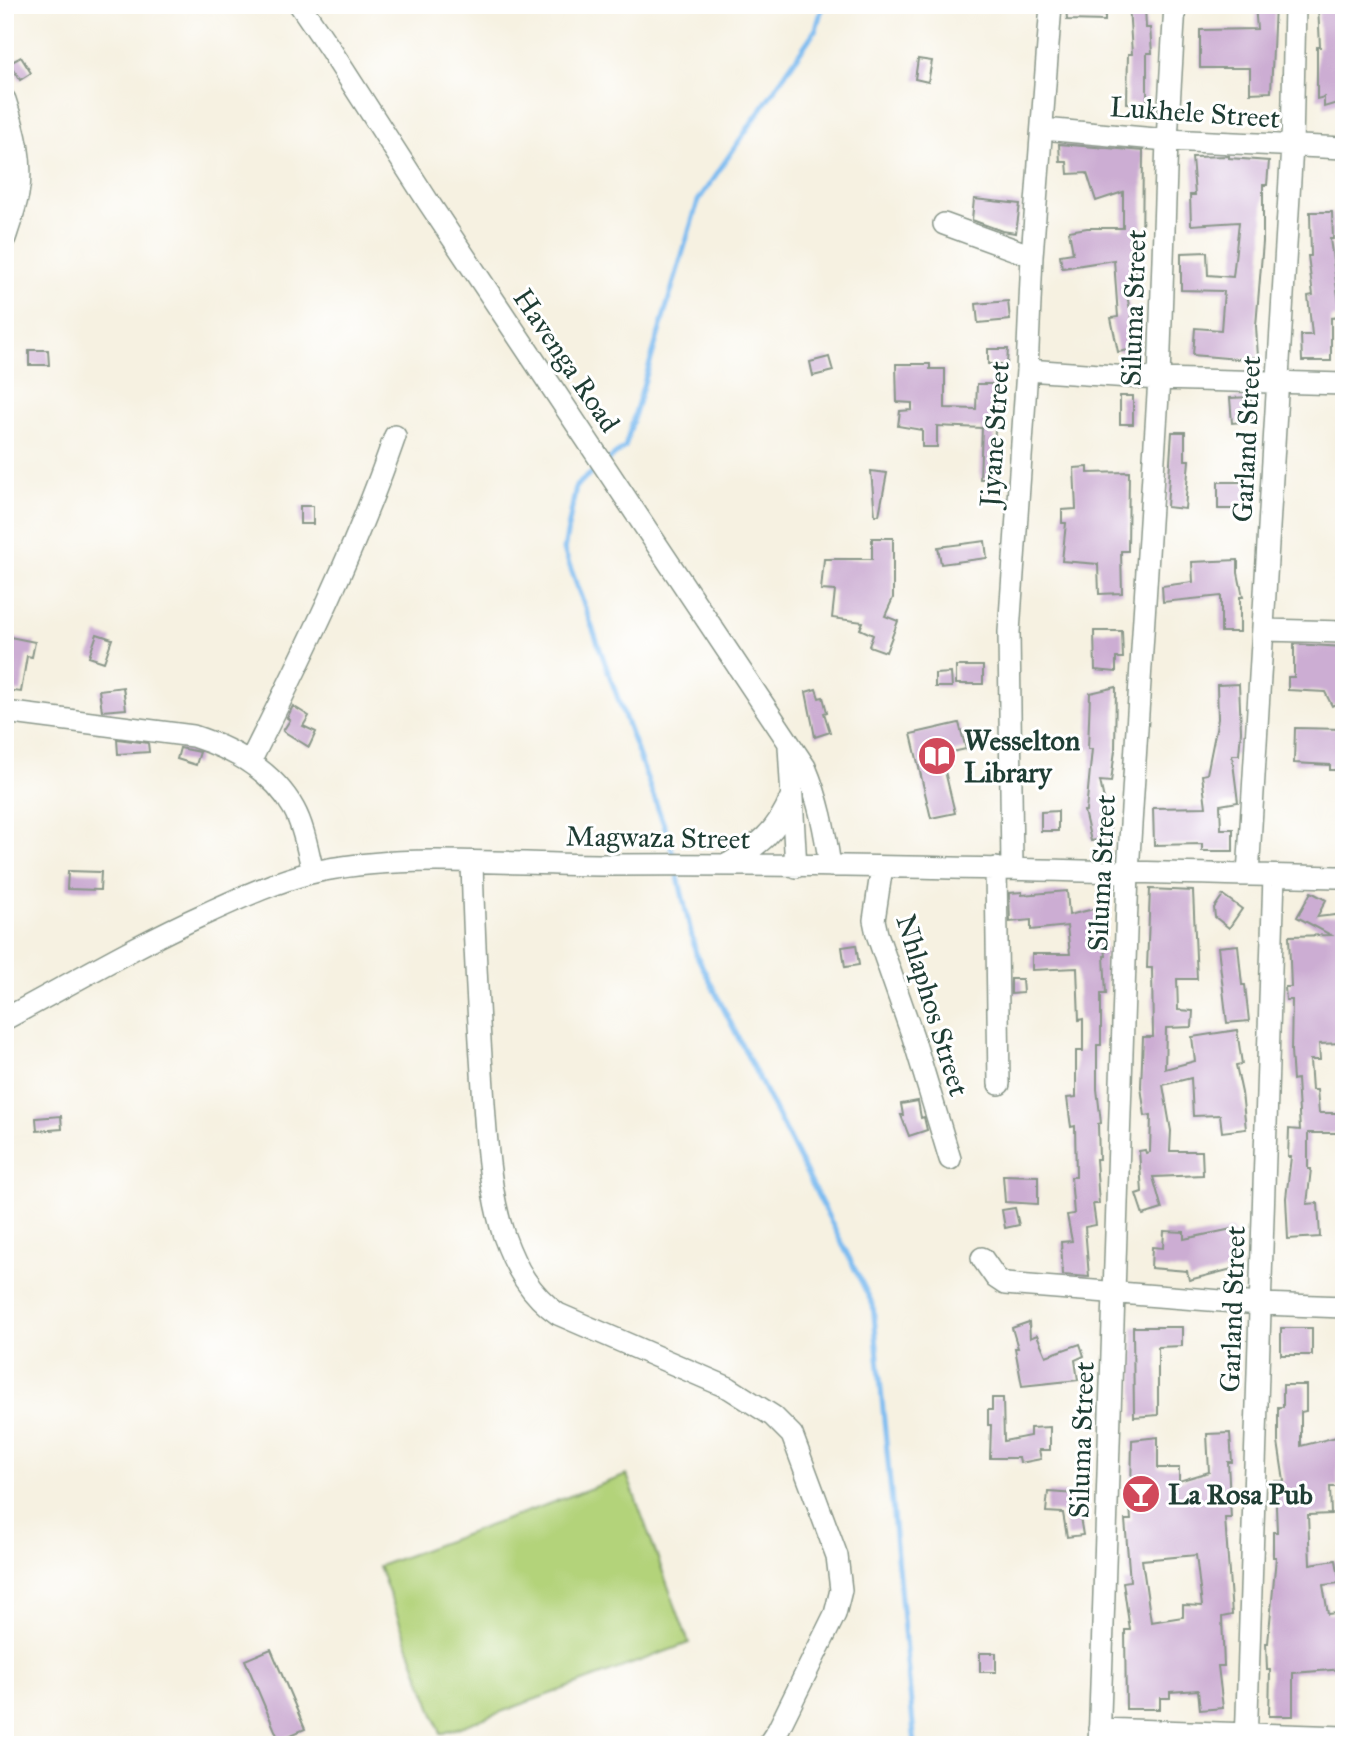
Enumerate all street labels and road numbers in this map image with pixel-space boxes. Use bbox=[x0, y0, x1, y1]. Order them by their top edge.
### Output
street label: Lukhele Street bbox=[1109, 89, 1281, 136]
street label: Siluma Street bbox=[1113, 229, 1154, 387]
street label: Havenga Road bbox=[506, 282, 628, 439]
street label: Garland Street bbox=[1225, 355, 1268, 523]
street label: Jiyane Street bbox=[972, 360, 1017, 511]
street label: Siluma Street bbox=[1080, 794, 1123, 952]
street label: Magwaza Street bbox=[565, 818, 751, 857]
street label: Nhlaphos Street bbox=[888, 910, 977, 1100]
street label: Garland Street bbox=[1212, 1225, 1253, 1393]
street label: Siluma Street bbox=[1061, 1361, 1102, 1519]

